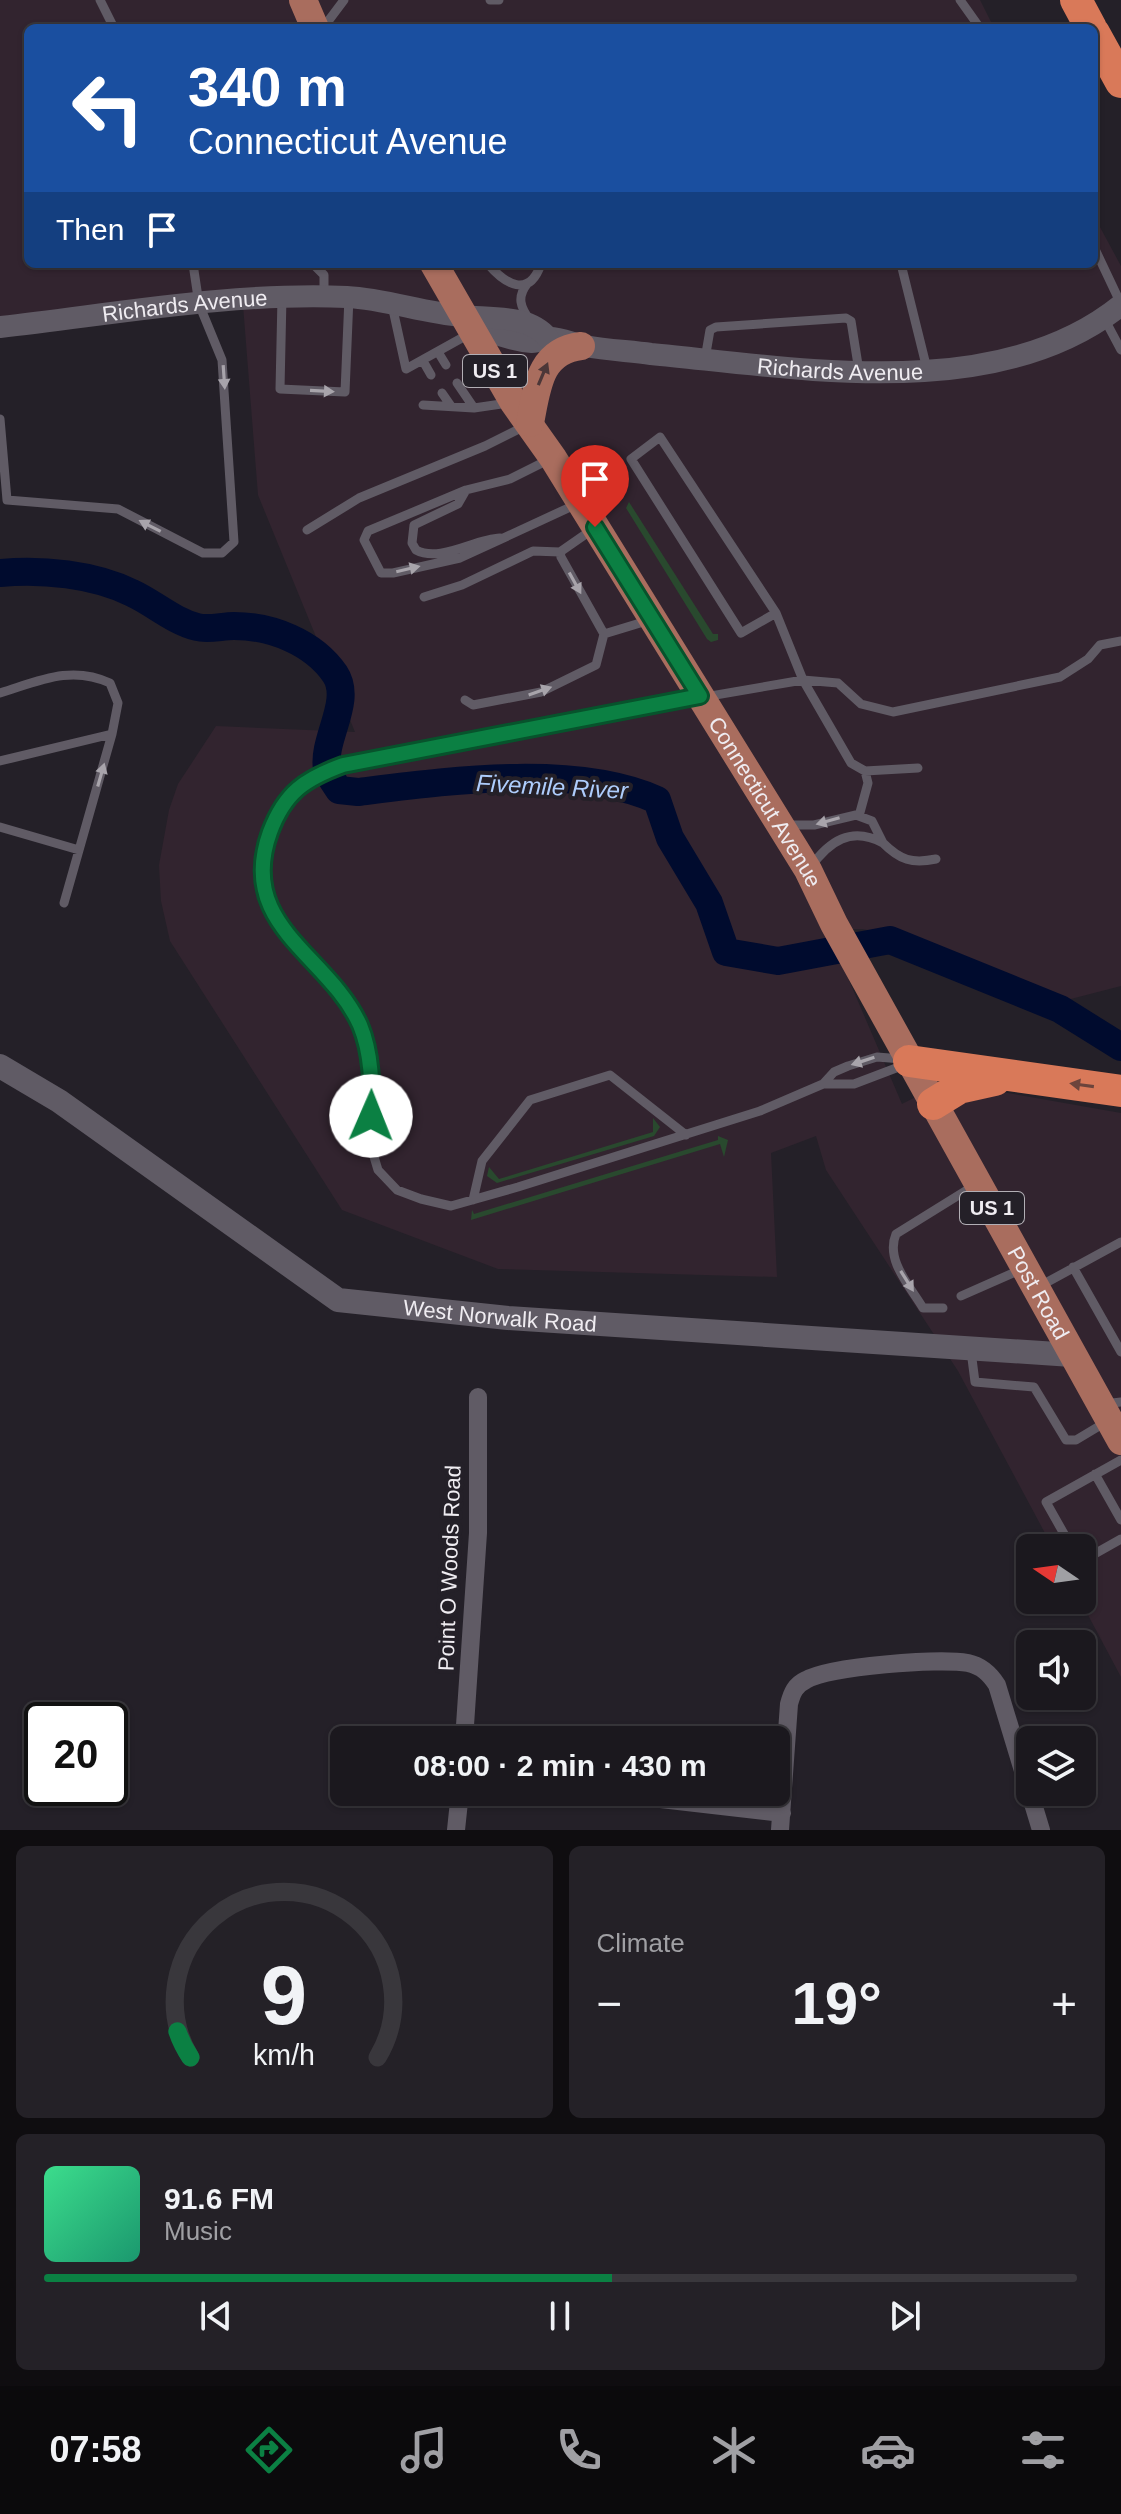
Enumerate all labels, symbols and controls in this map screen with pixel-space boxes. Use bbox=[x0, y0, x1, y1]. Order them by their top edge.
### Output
text: 340 m bbox=[188, 55, 347, 118]
icon: left bbox=[56, 56, 160, 160]
text: Connecticut Avenue bbox=[188, 121, 508, 162]
icon: arrive bbox=[140, 208, 184, 252]
text: Then bbox=[56, 213, 124, 246]
street label: Richards Avenue bbox=[101, 285, 268, 327]
street label: Richards Avenue bbox=[756, 353, 924, 385]
road number: US 1 bbox=[463, 355, 527, 387]
one-way arrow bbox=[536, 362, 549, 385]
one-way arrow bbox=[217, 365, 230, 390]
one-way arrow bbox=[310, 385, 335, 398]
pin bbox=[561, 445, 629, 527]
icon: arrive bbox=[573, 457, 617, 501]
one-way arrow bbox=[138, 519, 161, 532]
one-way arrow bbox=[395, 563, 420, 575]
one-way arrow bbox=[568, 572, 582, 594]
one-way arrow bbox=[528, 684, 552, 696]
street label: Connecticut Avenue bbox=[703, 712, 826, 891]
one-way arrow bbox=[95, 763, 107, 788]
water label: Fivemile River bbox=[475, 769, 630, 804]
one-way arrow bbox=[816, 815, 840, 828]
one-way arrow bbox=[851, 1055, 875, 1068]
position arrow bbox=[329, 1074, 413, 1158]
one-way arrow bbox=[1069, 1078, 1094, 1091]
road number: US 1 bbox=[960, 1192, 1024, 1224]
street label: Post Road bbox=[1002, 1242, 1074, 1344]
one-way arrow bbox=[899, 1270, 913, 1292]
street label: West Norwalk Road bbox=[402, 1295, 597, 1337]
street label: Point O Woods Road bbox=[433, 1465, 466, 1672]
north arrow bbox=[1016, 1534, 1096, 1614]
map controls bbox=[1016, 1534, 1096, 1806]
button: sound bbox=[1016, 1630, 1096, 1710]
speed limit sign: 20 bbox=[24, 1702, 128, 1806]
button: layers bbox=[1016, 1726, 1096, 1806]
text: 08:00 · 2 min · 430 m bbox=[413, 1749, 707, 1782]
text: Climate bbox=[597, 1928, 685, 1958]
text: 9 bbox=[261, 1949, 307, 2042]
text: 19° bbox=[791, 1970, 882, 2037]
text: − bbox=[597, 1979, 622, 2028]
text: + bbox=[1051, 1979, 1077, 2028]
text: km/h bbox=[253, 2039, 315, 2071]
text: 91.6 FM bbox=[164, 2182, 274, 2215]
text: Music bbox=[164, 2216, 232, 2246]
icon: previous bbox=[194, 2294, 238, 2338]
icon: pause bbox=[538, 2294, 582, 2338]
icon: next bbox=[883, 2294, 927, 2338]
icon: directions bbox=[241, 2422, 297, 2478]
icon: music bbox=[396, 2422, 452, 2478]
icon: phone bbox=[551, 2422, 607, 2478]
icon: climate bbox=[706, 2422, 762, 2478]
icon: car bbox=[860, 2422, 916, 2478]
icon: filters bbox=[1015, 2422, 1071, 2478]
text: 07:58 bbox=[49, 2429, 142, 2470]

